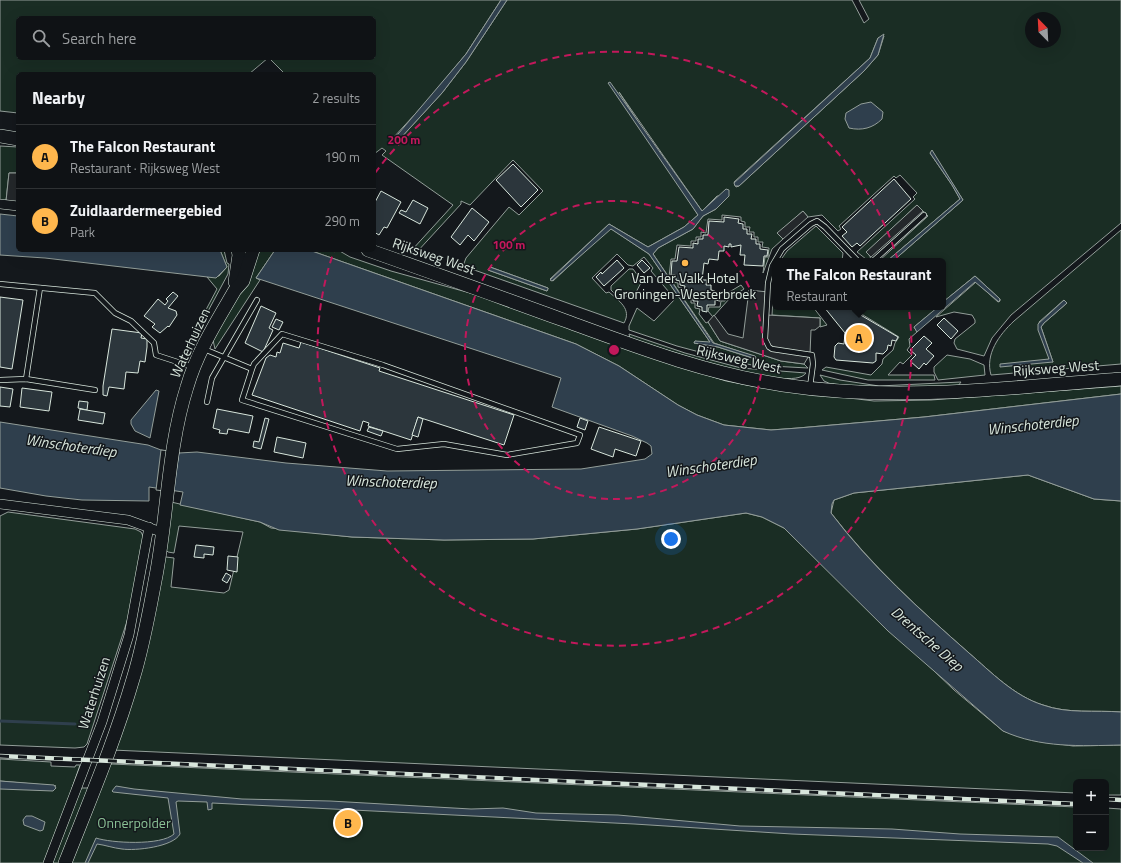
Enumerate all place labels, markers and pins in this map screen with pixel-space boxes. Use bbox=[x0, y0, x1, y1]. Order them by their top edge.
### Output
marker: Van der Valk Hotel Groningen-Westerbroek bbox=[680, 258, 690, 268]
place label: Van der Valk Hotel Groningen-Westerbroek bbox=[614, 267, 756, 304]
pin: A bbox=[846, 323, 872, 353]
centre of rings bbox=[607, 343, 621, 357]
pin: B bbox=[335, 808, 361, 838]

